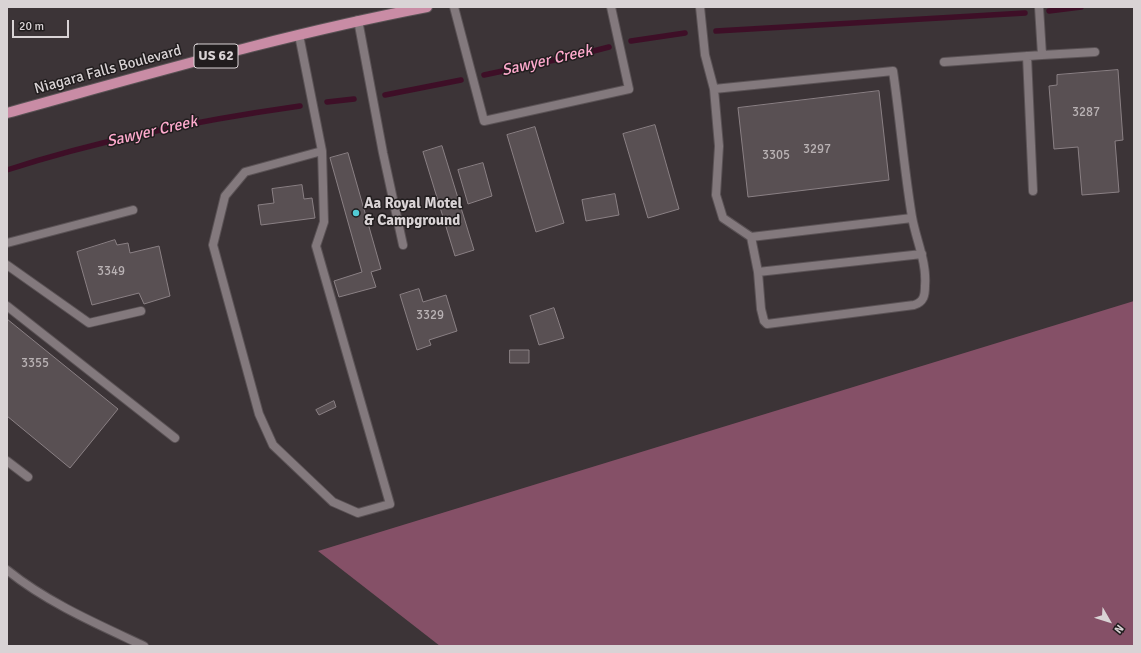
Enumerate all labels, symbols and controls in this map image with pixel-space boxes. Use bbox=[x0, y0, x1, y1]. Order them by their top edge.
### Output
scale bar bbox=[14, 12, 71, 38]
text: 20 m bbox=[19, 19, 44, 34]
water label: Sawyer Creek bbox=[500, 41, 594, 81]
street label: Niagara Falls Boulevard bbox=[33, 42, 183, 98]
road number: US 62 bbox=[194, 44, 238, 68]
house number: 3287 bbox=[1072, 105, 1100, 121]
water label: Sawyer Creek bbox=[105, 112, 199, 152]
house number: 3297 bbox=[803, 142, 831, 158]
house number: 3305 bbox=[762, 148, 790, 164]
place label: Aa Royal Motel & Campground bbox=[364, 195, 462, 230]
marker: Aa Royal Motel & Campground bbox=[351, 208, 361, 218]
house number: 3349 bbox=[97, 264, 125, 280]
house number: 3329 bbox=[416, 308, 444, 324]
house number: 3355 bbox=[21, 356, 49, 372]
north arrow bbox=[1089, 601, 1129, 641]
text: N bbox=[1111, 622, 1126, 636]

